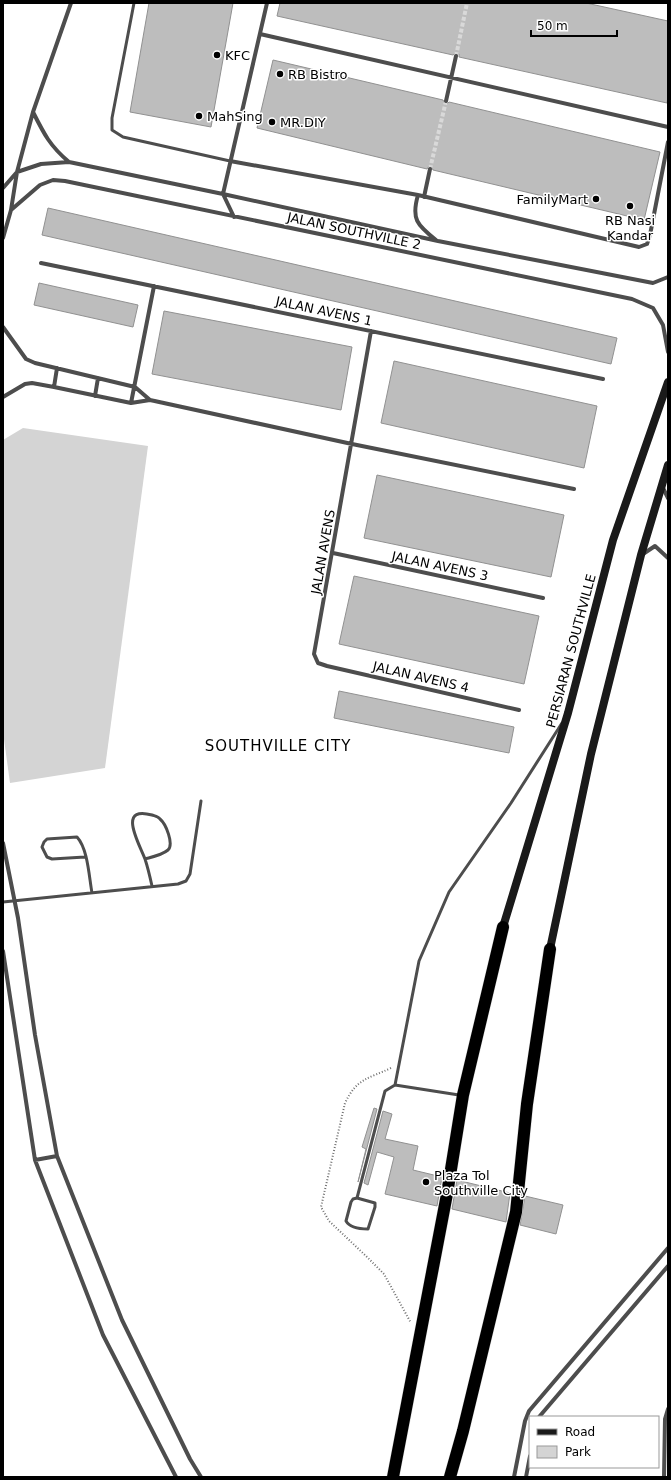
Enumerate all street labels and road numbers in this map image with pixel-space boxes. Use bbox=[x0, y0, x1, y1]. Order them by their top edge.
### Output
street label: JALAN SOUTHVILLE 2 bbox=[285, 209, 422, 253]
street label: JALAN AVENS 1 bbox=[273, 293, 374, 329]
street label: JALAN AVENS bbox=[308, 508, 338, 597]
street label: JALAN AVENS 3 bbox=[389, 548, 490, 584]
street label: PERSIARAN SOUTHVILLE bbox=[543, 573, 599, 729]
street label: JALAN AVENS 4 bbox=[370, 658, 471, 695]

